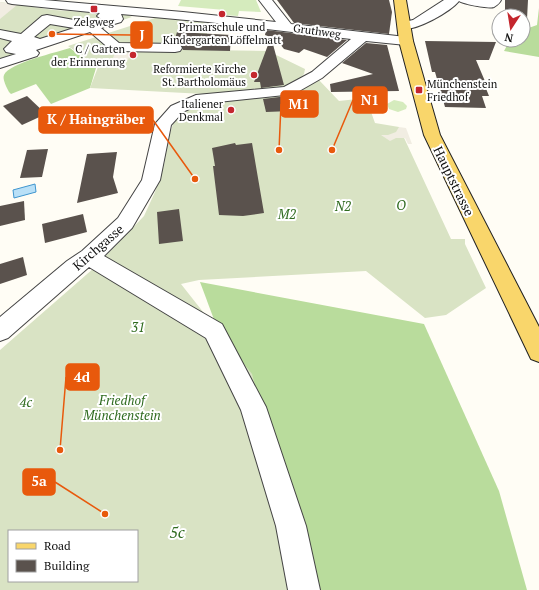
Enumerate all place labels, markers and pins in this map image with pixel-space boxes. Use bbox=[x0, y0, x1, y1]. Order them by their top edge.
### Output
marker: Zelgweg bbox=[89, 4, 99, 14]
marker: Primarschule und Kindergarten Löffelmatt bbox=[217, 9, 227, 19]
place label: Zelgweg bbox=[74, 15, 114, 29]
place label: Primarschule und Kindergarten Löffelmatt bbox=[163, 20, 281, 47]
callout: J bbox=[131, 22, 152, 48]
place label: C / Garten der Erinnerung bbox=[51, 42, 125, 69]
marker: C / Garten der Erinnerung bbox=[128, 50, 138, 60]
place label: Reformierte Kirche St. Bartholomäus bbox=[153, 62, 246, 89]
marker: Reformierte Kirche St. Bartholomäus bbox=[249, 70, 259, 80]
place label: Münchenstein Friedhof bbox=[427, 77, 498, 104]
marker: Münchenstein Friedhof bbox=[414, 85, 424, 95]
callout: N1 bbox=[353, 87, 387, 113]
callout: M1 bbox=[281, 91, 318, 117]
place label: Italiener Denkmal bbox=[179, 97, 224, 124]
marker: Italiener Denkmal bbox=[226, 105, 236, 115]
callout: K / Haingräber bbox=[39, 107, 153, 133]
callout: 4d bbox=[66, 364, 99, 390]
callout: 5a bbox=[23, 469, 55, 495]

